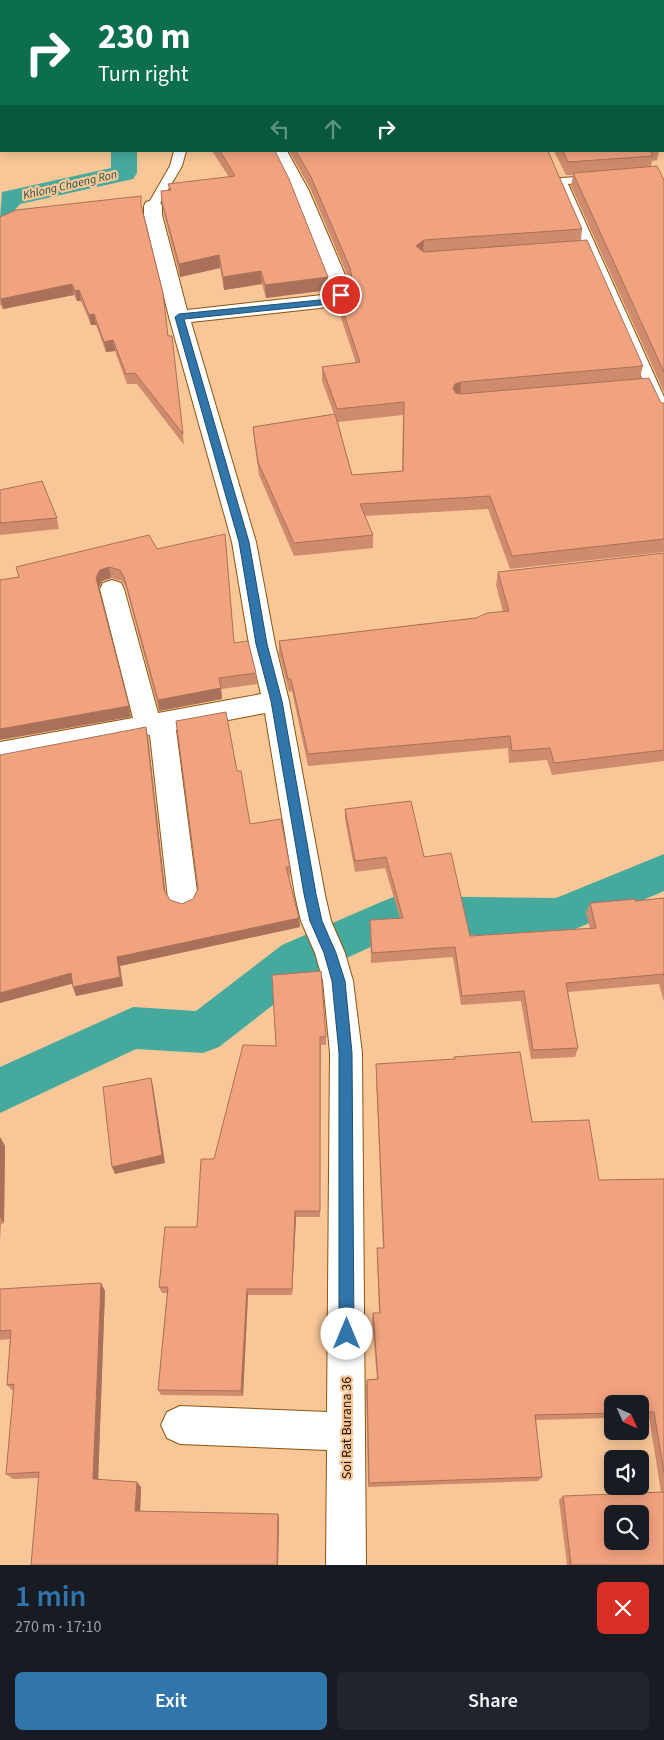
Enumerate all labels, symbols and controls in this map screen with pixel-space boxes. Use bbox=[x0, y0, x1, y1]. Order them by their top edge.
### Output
text: 230 m bbox=[98, 12, 190, 62]
icon: right bbox=[15, 20, 80, 85]
text: Turn right bbox=[98, 58, 188, 90]
icon: left bbox=[266, 115, 294, 143]
icon: ahead bbox=[319, 115, 347, 143]
icon: right bbox=[372, 115, 400, 143]
water label: Khlong Chaeng Ron bbox=[21, 166, 119, 204]
pin bbox=[320, 274, 362, 316]
icon: arrive bbox=[327, 281, 355, 309]
position arrow bbox=[320, 1307, 372, 1359]
street label: Soi Rat Burana 36 bbox=[337, 1377, 357, 1479]
north arrow bbox=[604, 1395, 649, 1440]
map controls bbox=[604, 1395, 649, 1550]
button: sound bbox=[604, 1450, 649, 1495]
button: search bbox=[604, 1505, 649, 1550]
text: 1 min bbox=[15, 1575, 86, 1618]
button: close bbox=[597, 1582, 649, 1634]
text: 270 m · 17:10 bbox=[15, 1616, 102, 1638]
button: Exit bbox=[15, 1672, 327, 1730]
button: Share bbox=[337, 1672, 649, 1730]

